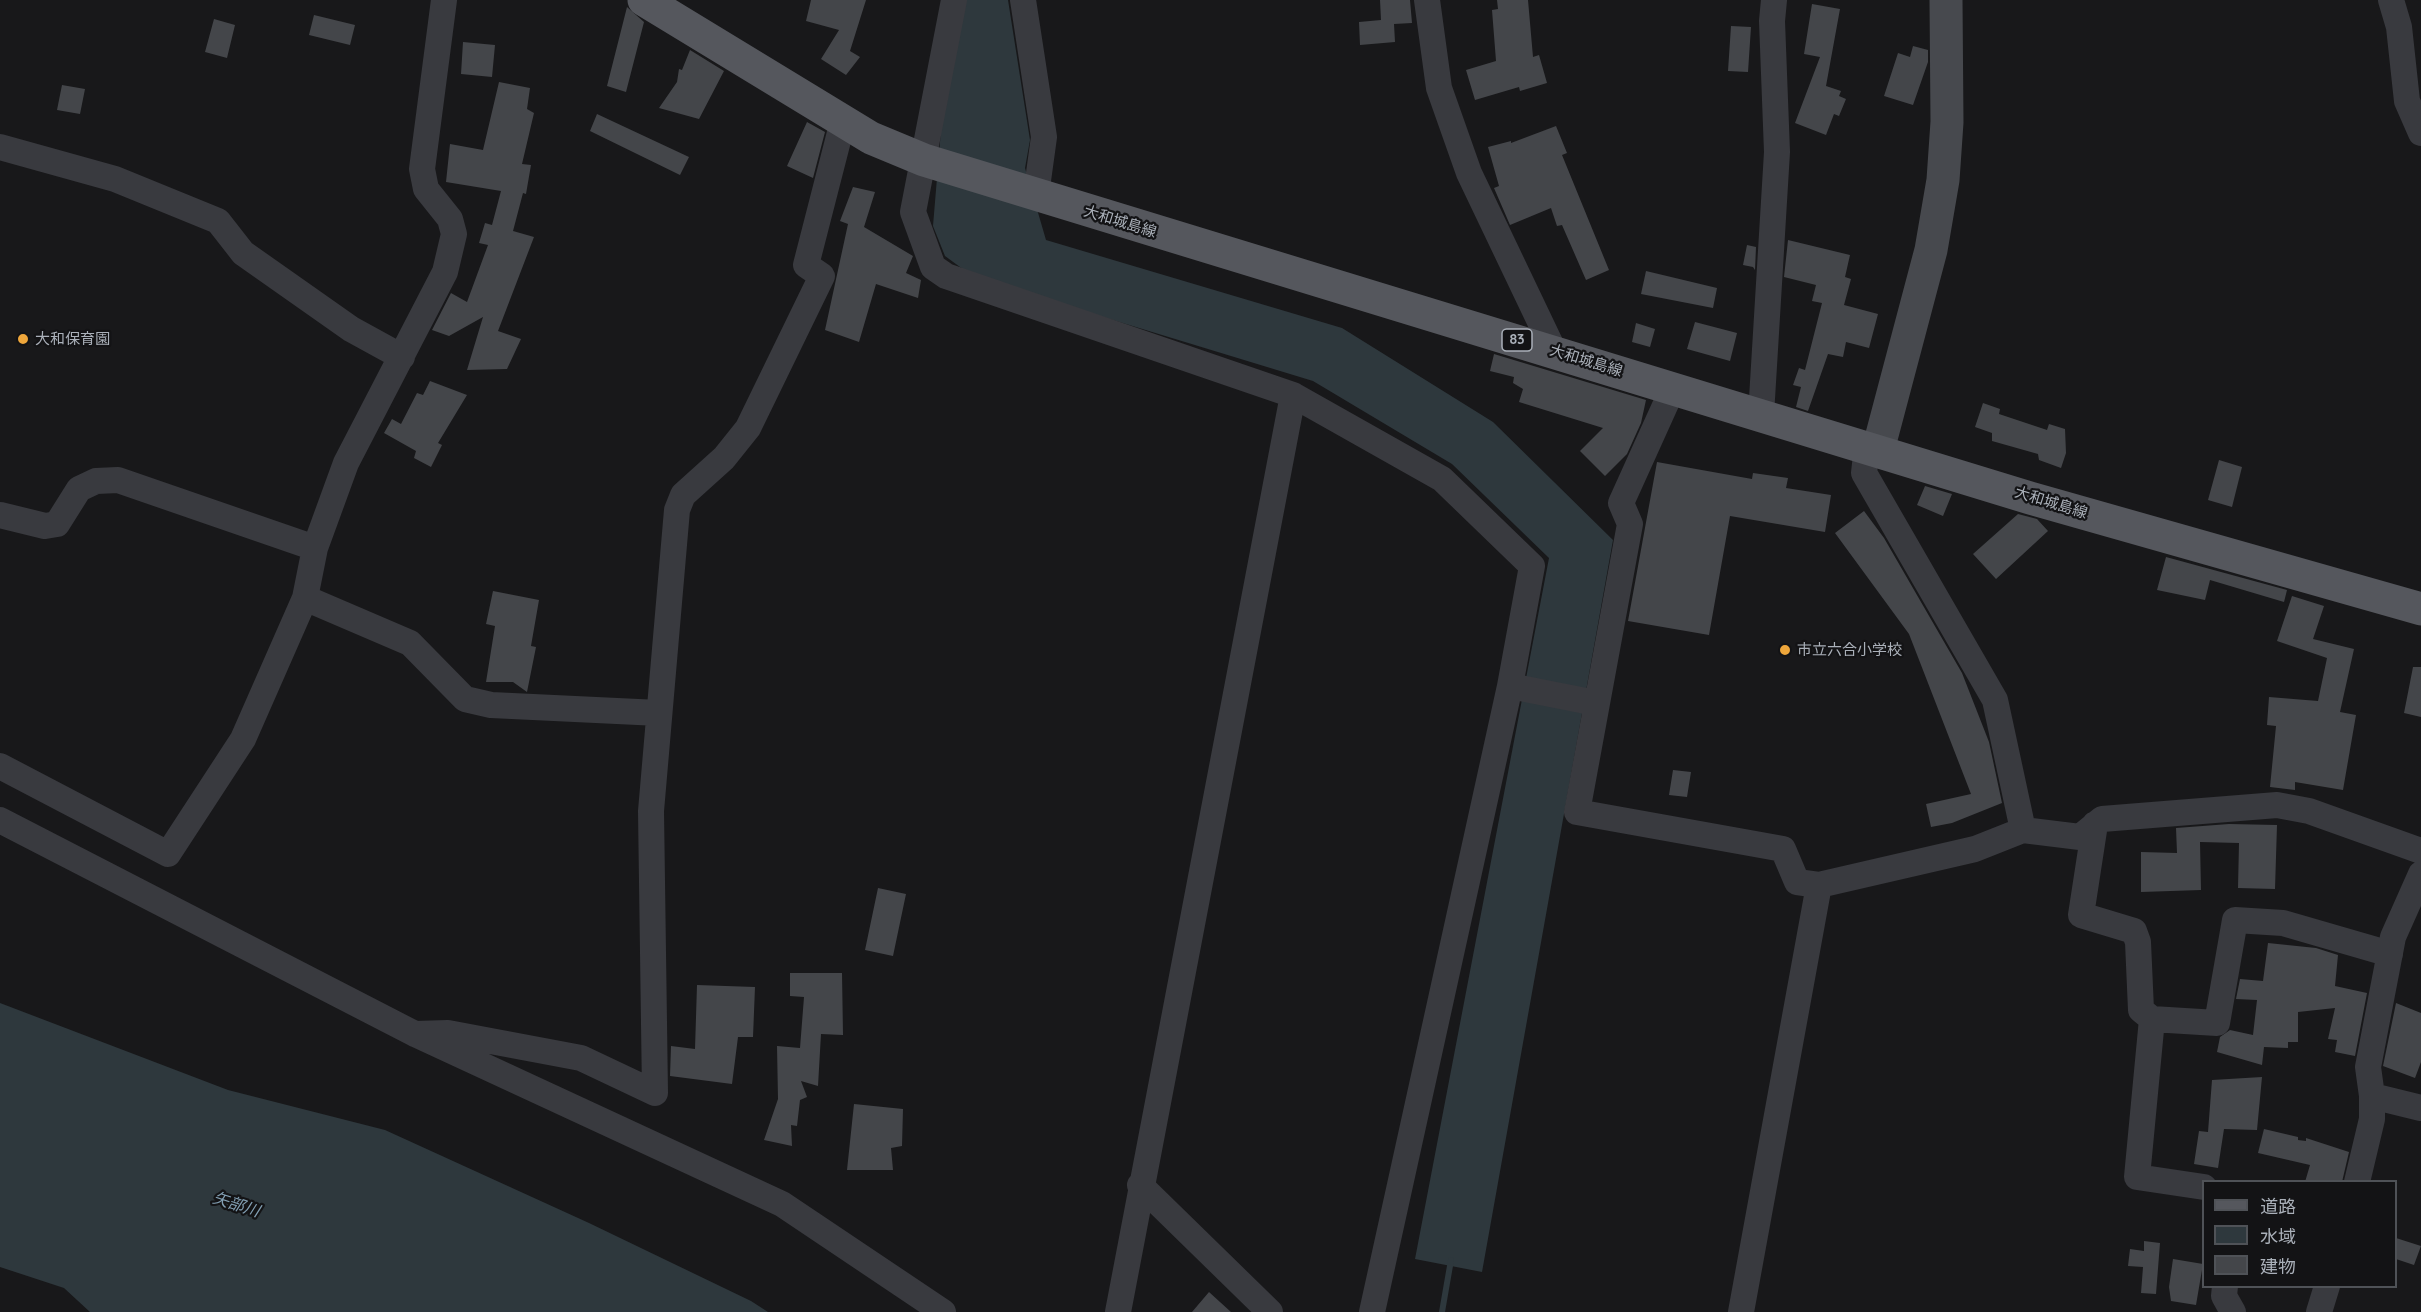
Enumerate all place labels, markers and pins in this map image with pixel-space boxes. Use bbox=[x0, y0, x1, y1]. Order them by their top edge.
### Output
place label: 大和保育園 bbox=[35, 330, 110, 348]
marker: 大和保育園 bbox=[16, 332, 30, 346]
place label: 市立六合小学校 bbox=[1797, 641, 1902, 659]
marker: 市立六合小学校 bbox=[1778, 643, 1792, 657]

